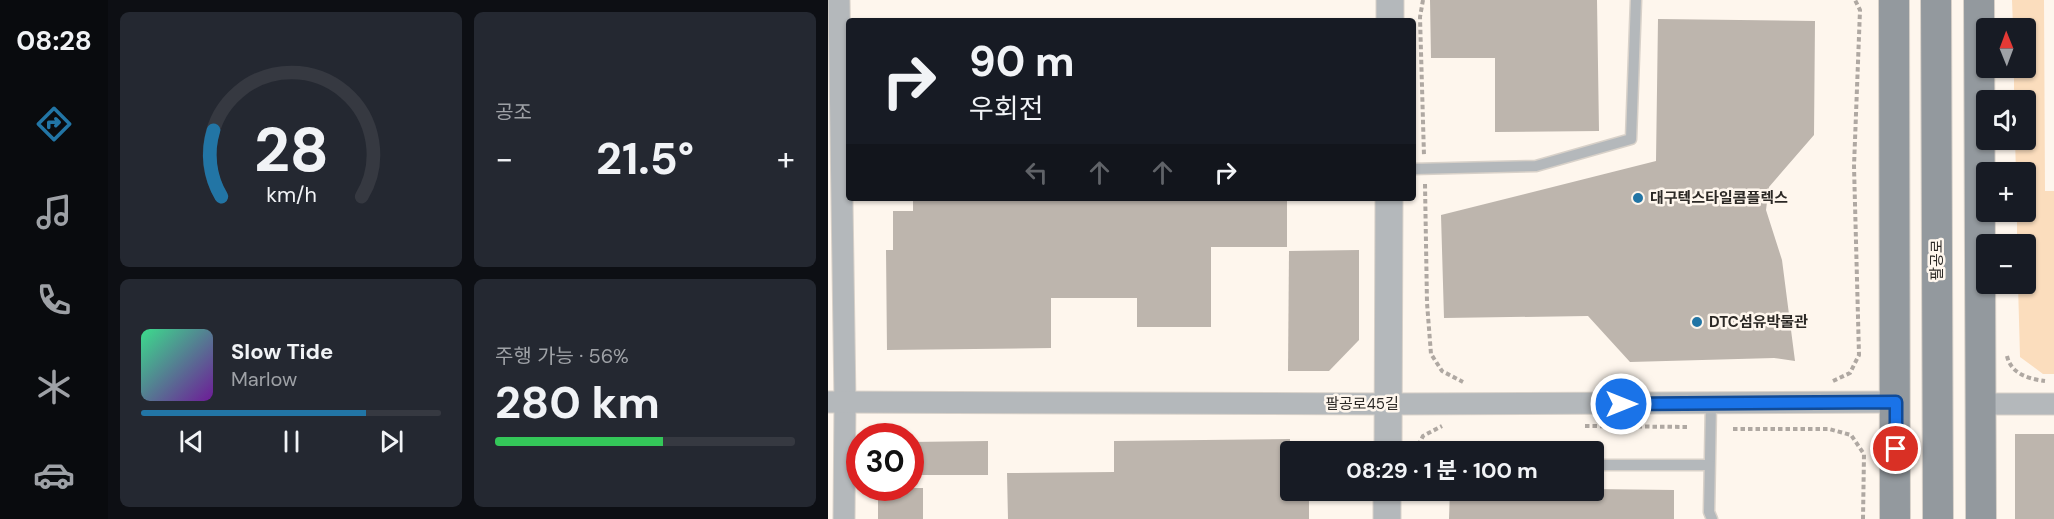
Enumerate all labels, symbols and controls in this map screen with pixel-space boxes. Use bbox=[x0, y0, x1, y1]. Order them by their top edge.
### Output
north arrow bbox=[1976, 18, 2036, 78]
map controls bbox=[1976, 18, 2036, 294]
text: 08:28 bbox=[16, 23, 92, 58]
text: 90 m bbox=[969, 34, 1075, 89]
icon: right bbox=[870, 42, 948, 120]
button: sound bbox=[1976, 90, 2036, 150]
text: 우회전 bbox=[969, 91, 1044, 126]
text: 공조 bbox=[495, 99, 532, 125]
icon: directions bbox=[33, 103, 75, 145]
text: 28 bbox=[253, 109, 329, 190]
text: 21.5° bbox=[596, 129, 694, 188]
text: − bbox=[495, 137, 513, 180]
text: + bbox=[777, 137, 795, 180]
icon: left bbox=[1020, 156, 1053, 189]
icon: ahead bbox=[1083, 156, 1116, 189]
icon: ahead bbox=[1146, 156, 1179, 189]
icon: right bbox=[1209, 156, 1242, 189]
button: + bbox=[1976, 162, 2036, 222]
text: km/h bbox=[266, 181, 316, 209]
place label: 대구텍스타일콤플렉스 bbox=[1650, 188, 1788, 208]
icon: music bbox=[33, 191, 75, 233]
marker: 대구텍스타일콤플렉스 bbox=[1631, 191, 1645, 205]
button: − bbox=[1976, 234, 2036, 294]
street label: 팔공로 bbox=[1927, 239, 1947, 281]
icon: phone bbox=[33, 279, 75, 321]
place label: DTC섬유박물관 bbox=[1709, 312, 1808, 332]
marker: DTC섬유박물관 bbox=[1690, 315, 1704, 329]
text: Slow Tide bbox=[231, 337, 333, 366]
text: 주행 가능 · 56% bbox=[495, 343, 629, 369]
icon: climate bbox=[33, 366, 75, 408]
text: Marlow bbox=[231, 366, 297, 392]
position arrow bbox=[1589, 372, 1653, 436]
text: 280 km bbox=[495, 373, 660, 432]
street label: 팔공로45길 bbox=[1325, 394, 1399, 414]
speed limit sign: 30 bbox=[846, 423, 924, 501]
pin bbox=[1870, 423, 1921, 474]
icon: previous bbox=[175, 425, 208, 458]
icon: pause bbox=[275, 425, 308, 458]
icon: next bbox=[375, 425, 408, 458]
icon: arrive bbox=[1879, 432, 1912, 465]
icon: car bbox=[33, 454, 75, 496]
text: 08:29 · 1 분 · 100 m bbox=[1346, 456, 1538, 485]

